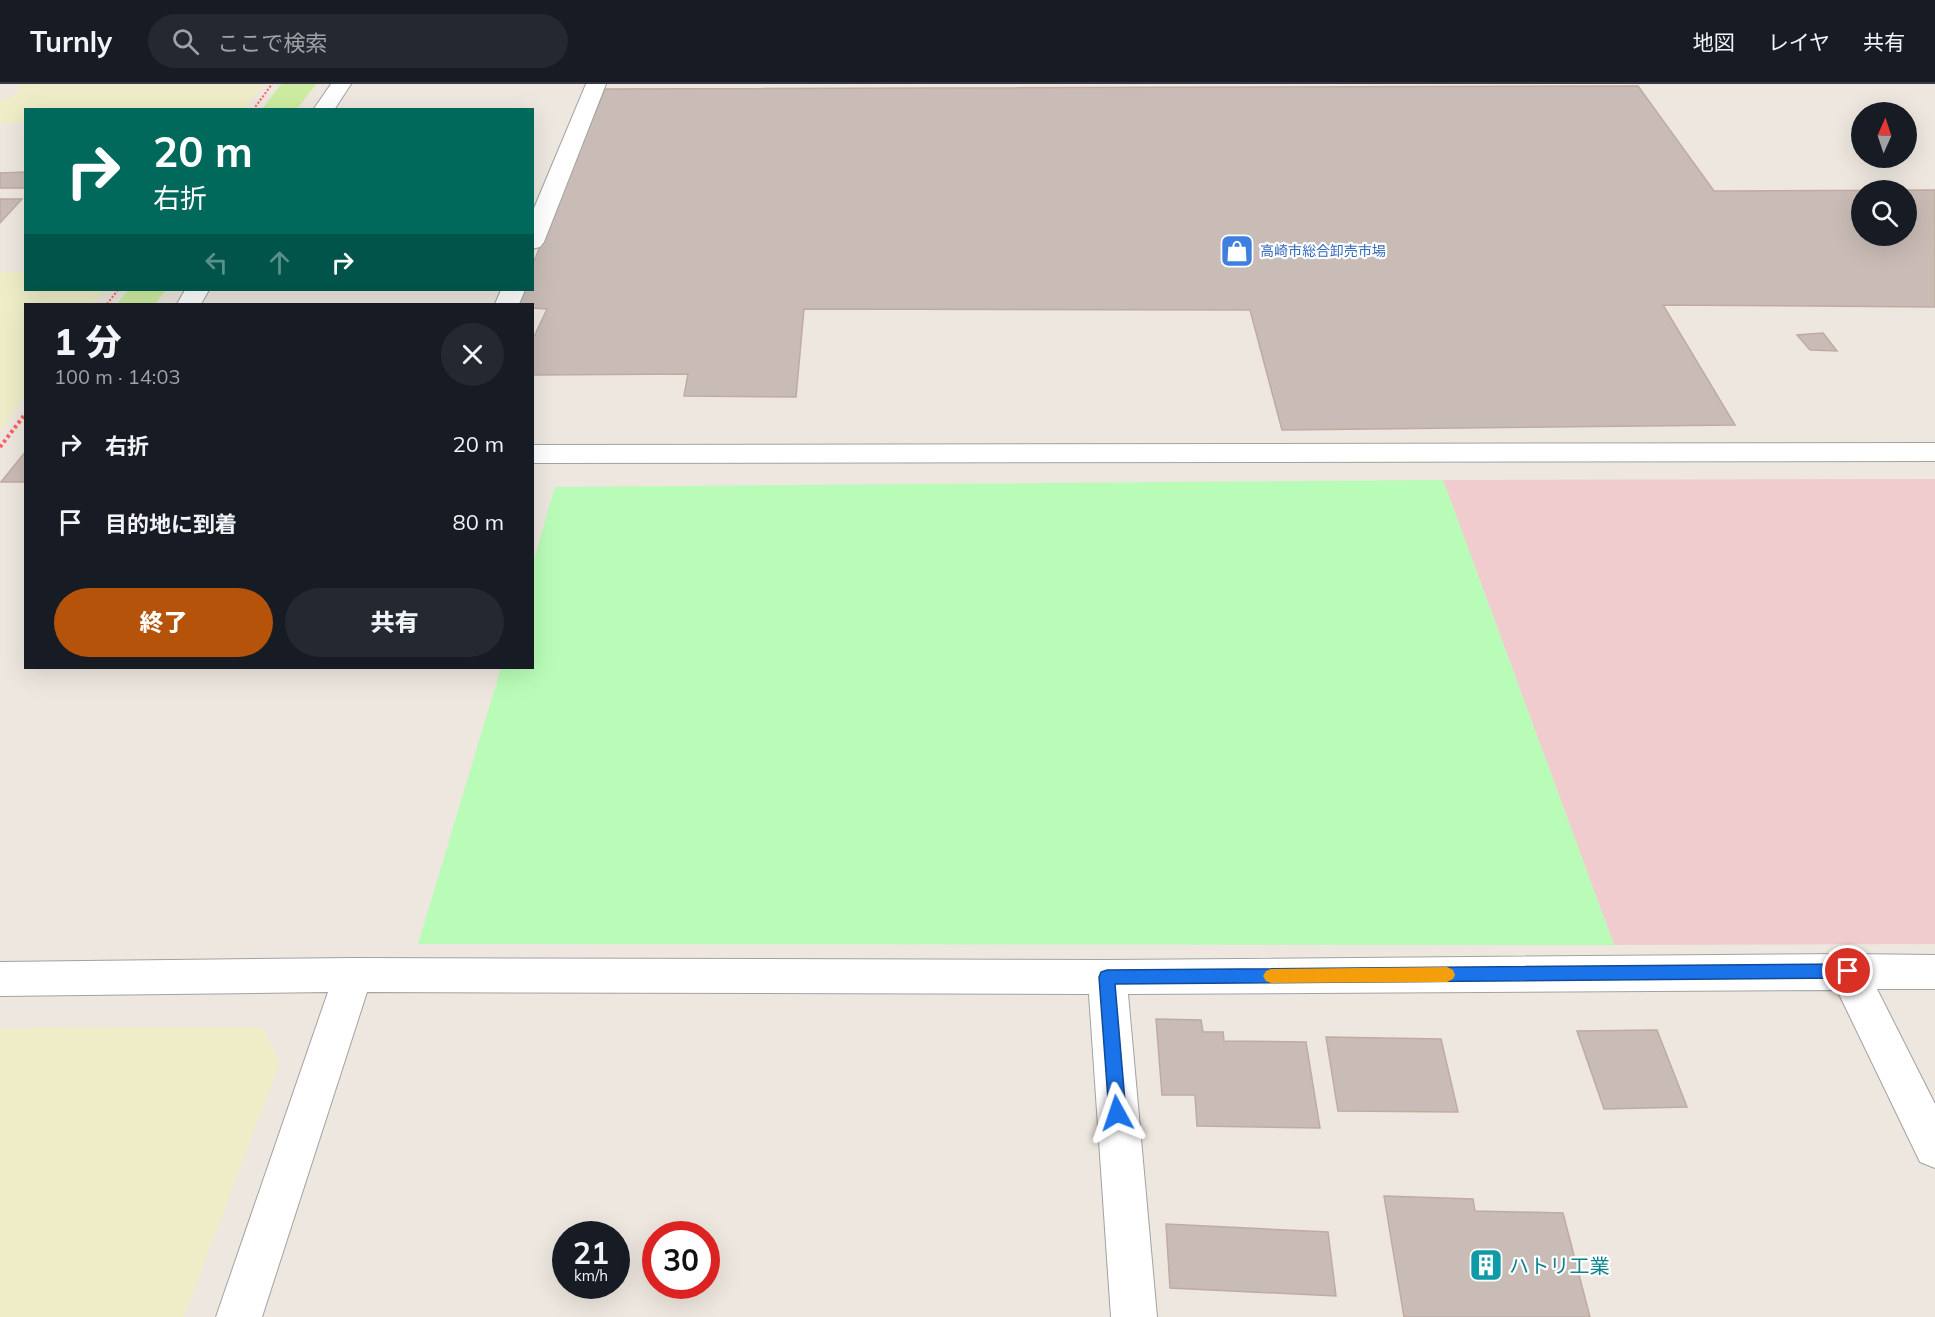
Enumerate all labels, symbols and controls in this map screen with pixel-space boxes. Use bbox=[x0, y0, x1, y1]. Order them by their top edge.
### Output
search box bbox=[148, 14, 568, 68]
text: Turnly bbox=[30, 24, 112, 59]
icon: search bbox=[169, 25, 202, 58]
text: ここで検索 bbox=[217, 29, 327, 57]
text: 地図 bbox=[1693, 29, 1735, 55]
text: レイヤ bbox=[1768, 29, 1830, 55]
text: 共有 bbox=[1863, 29, 1905, 55]
north arrow bbox=[1851, 102, 1917, 168]
map controls bbox=[1851, 102, 1917, 246]
text: 20 m bbox=[153, 125, 253, 178]
icon: right bbox=[54, 132, 132, 210]
button: search bbox=[1851, 180, 1917, 246]
text: 右折 bbox=[153, 181, 207, 215]
shop icon: 高崎市総合卸売市場 bbox=[1219, 233, 1255, 269]
place label: 高崎市総合卸売市場 bbox=[1260, 242, 1386, 260]
icon: left bbox=[200, 246, 233, 279]
icon: ahead bbox=[263, 246, 296, 279]
icon: right bbox=[326, 246, 359, 279]
text: 1 分 bbox=[54, 319, 122, 364]
button: close bbox=[441, 323, 504, 386]
text: 100 m · 14:03 bbox=[54, 364, 180, 389]
icon: right bbox=[54, 428, 87, 461]
text: 20 m bbox=[453, 430, 504, 458]
text: 右折 bbox=[105, 432, 149, 460]
icon: arrive bbox=[54, 506, 87, 539]
text: 80 m bbox=[453, 508, 504, 536]
text: 目的地に到着 bbox=[105, 510, 237, 538]
button: 終了 bbox=[54, 588, 273, 657]
button: 共有 bbox=[285, 588, 504, 657]
pin bbox=[1822, 945, 1873, 996]
icon: arrive bbox=[1831, 954, 1864, 987]
position arrow bbox=[1085, 1081, 1149, 1145]
speed limit sign: 30 bbox=[642, 1221, 720, 1299]
text: 21 bbox=[573, 1234, 609, 1272]
building icon: ハトリ工業 bbox=[1468, 1247, 1504, 1283]
place label: ハトリ工業 bbox=[1509, 1253, 1610, 1278]
text: km/h bbox=[574, 1266, 608, 1285]

